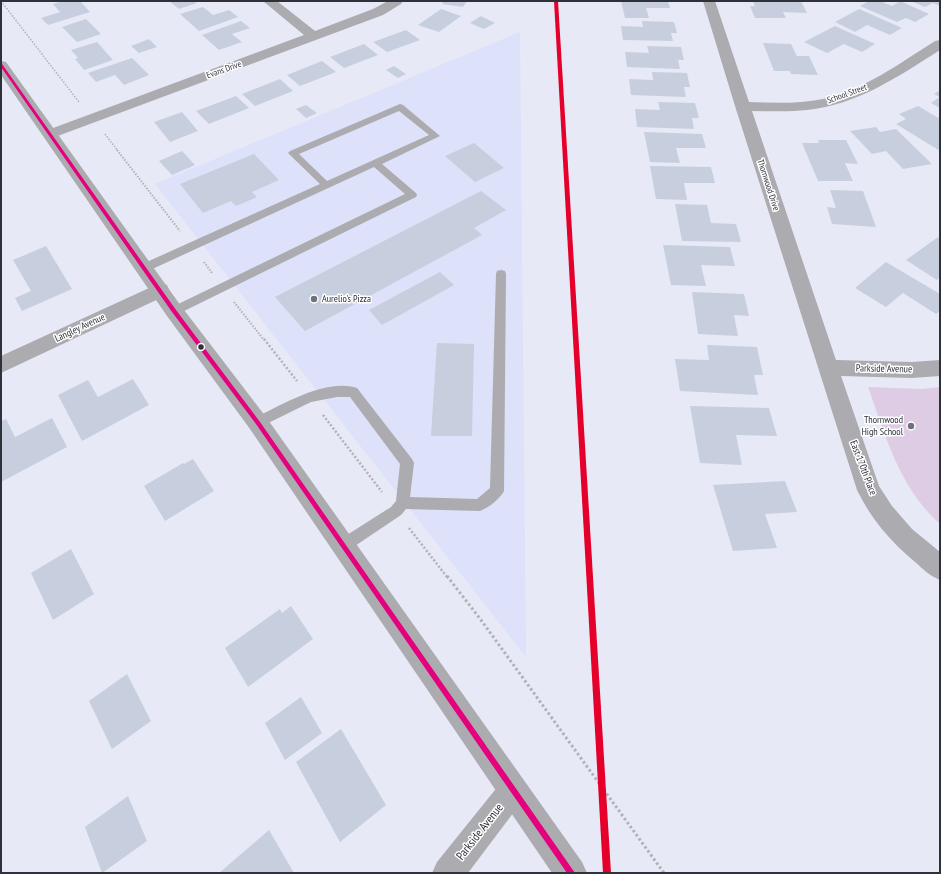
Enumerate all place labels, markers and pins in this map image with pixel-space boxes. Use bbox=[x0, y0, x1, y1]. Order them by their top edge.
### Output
place label: Aurelio's Pizza bbox=[322, 293, 371, 305]
marker: Aurelio's Pizza bbox=[309, 294, 319, 304]
unlabelled marker bbox=[196, 342, 206, 352]
place label: Thornwood High School bbox=[861, 414, 903, 438]
marker: Thornwood High School bbox=[906, 421, 916, 431]

